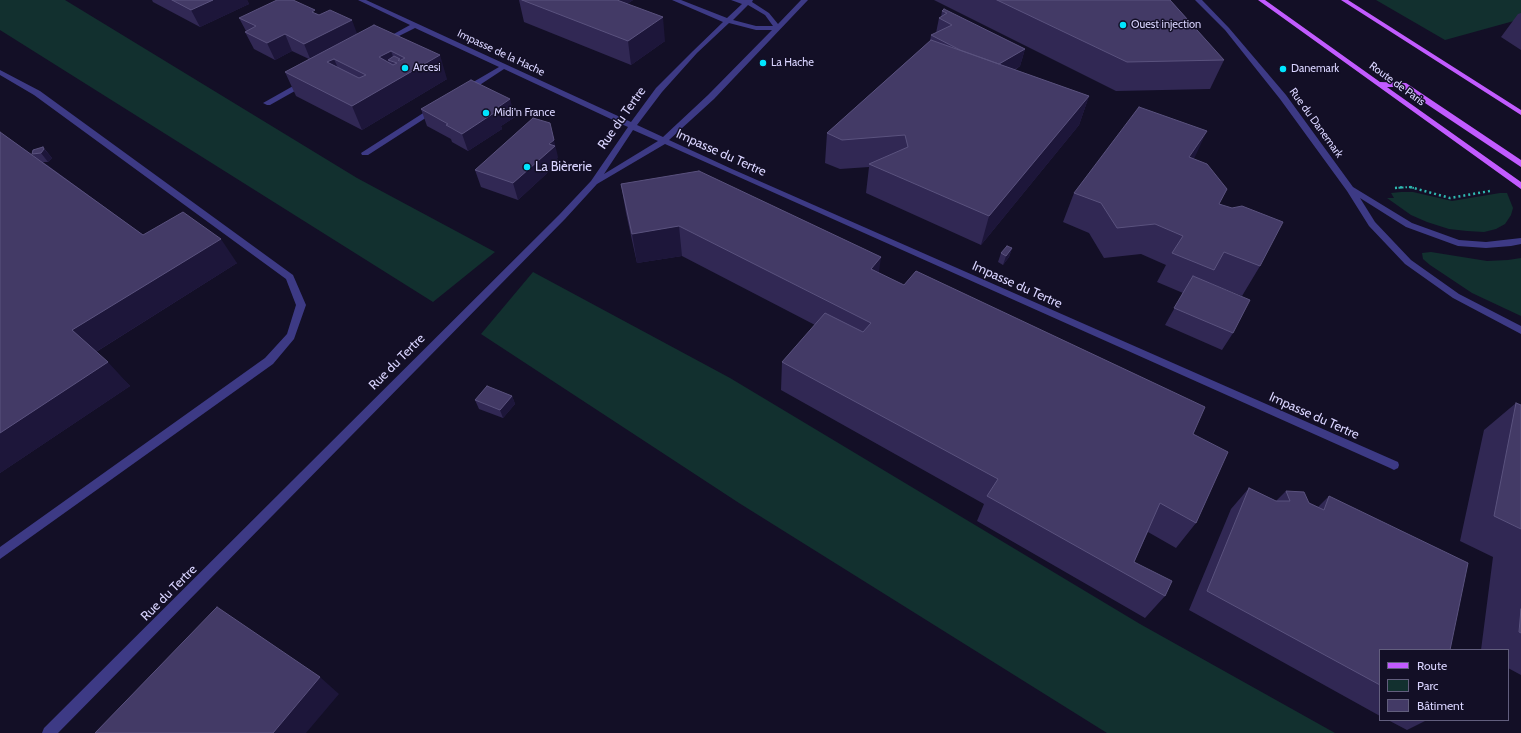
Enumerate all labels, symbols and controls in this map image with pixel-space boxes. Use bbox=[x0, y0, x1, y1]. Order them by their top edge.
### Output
place label: Ouest injection bbox=[1131, 18, 1201, 32]
marker: Ouest injection bbox=[1118, 20, 1128, 30]
street label: Impasse de la Hache bbox=[455, 27, 547, 79]
place label: La Hache bbox=[771, 56, 814, 70]
marker: La Hache bbox=[758, 58, 768, 68]
street label: Route de Paris bbox=[1366, 59, 1428, 109]
place label: Arcesi bbox=[413, 61, 441, 75]
place label: Danemark bbox=[1291, 62, 1339, 76]
marker: Arcesi bbox=[400, 63, 410, 73]
marker: Danemark bbox=[1278, 64, 1288, 74]
street label: Rue du Tertre bbox=[595, 84, 649, 152]
street label: Rue du Danemark bbox=[1286, 86, 1346, 160]
place label: Midi'n France bbox=[494, 106, 555, 120]
marker: Midi'n France bbox=[481, 108, 491, 118]
street label: Impasse du Tertre bbox=[674, 126, 768, 180]
place label: La Bièrerie bbox=[535, 159, 592, 175]
marker: La Bièrerie bbox=[522, 162, 532, 172]
street label: Impasse du Tertre bbox=[970, 258, 1064, 312]
street label: Rue du Tertre bbox=[366, 331, 428, 393]
street label: Impasse du Tertre bbox=[1267, 389, 1361, 443]
street label: Rue du Tertre bbox=[138, 562, 200, 624]
legend bbox=[1379, 649, 1509, 721]
text: Route bbox=[1417, 658, 1447, 673]
text: Parc bbox=[1417, 678, 1439, 693]
text: Bâtiment bbox=[1417, 698, 1464, 713]

